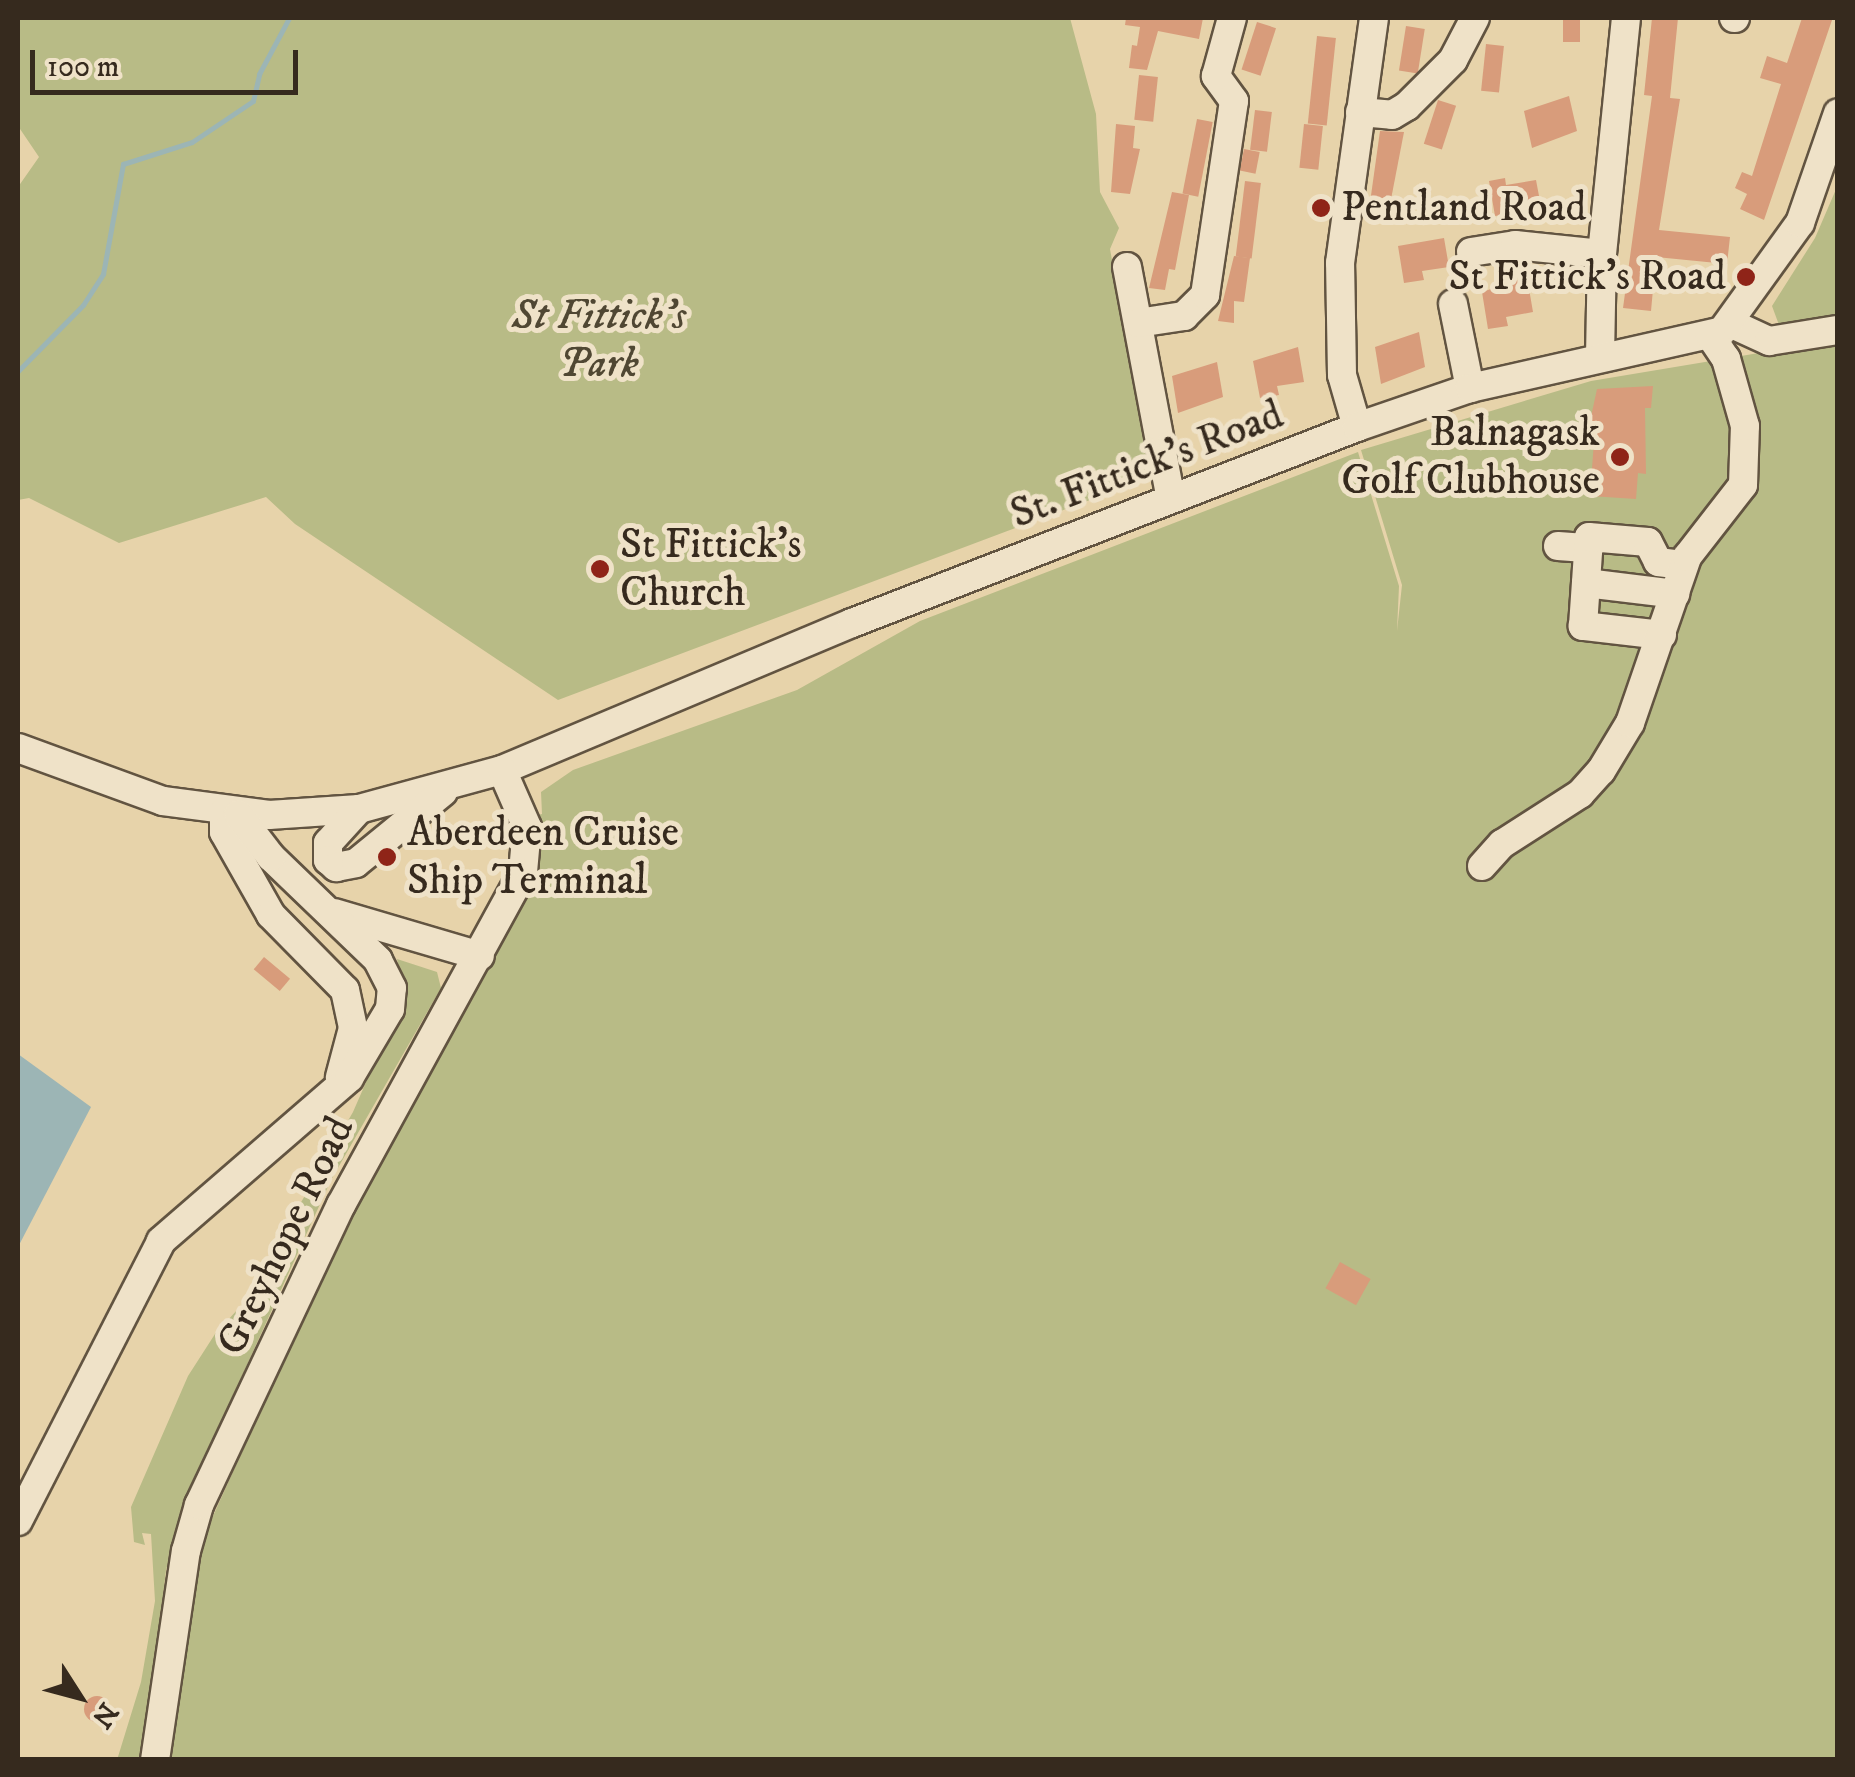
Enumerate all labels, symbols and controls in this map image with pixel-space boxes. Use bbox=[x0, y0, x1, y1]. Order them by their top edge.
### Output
scale bar bbox=[35, 30, 302, 92]
text: 100 m bbox=[47, 49, 119, 86]
place label: Pentland Road bbox=[1341, 183, 1587, 233]
marker: Pentland Road bbox=[1310, 197, 1332, 219]
place label: St Fittick's Road bbox=[1449, 252, 1726, 302]
marker: St Fittick's Road bbox=[1735, 266, 1757, 288]
park label: St Fittick's Park bbox=[512, 291, 686, 390]
street label: St. Fittick's Road bbox=[1004, 390, 1290, 540]
place label: Balnagask Golf Clubhouse bbox=[1341, 408, 1600, 506]
marker: Balnagask Golf Clubhouse bbox=[1609, 446, 1631, 468]
place label: St Fittick's Church bbox=[620, 520, 802, 618]
marker: St Fittick's Church bbox=[589, 558, 611, 580]
place label: Aberdeen Cruise Ship Terminal bbox=[407, 808, 679, 906]
marker: Aberdeen Cruise Ship Terminal bbox=[376, 846, 398, 868]
street label: Greyhope Road bbox=[207, 1109, 365, 1363]
north arrow bbox=[30, 1647, 130, 1747]
text: N bbox=[84, 1695, 126, 1735]

